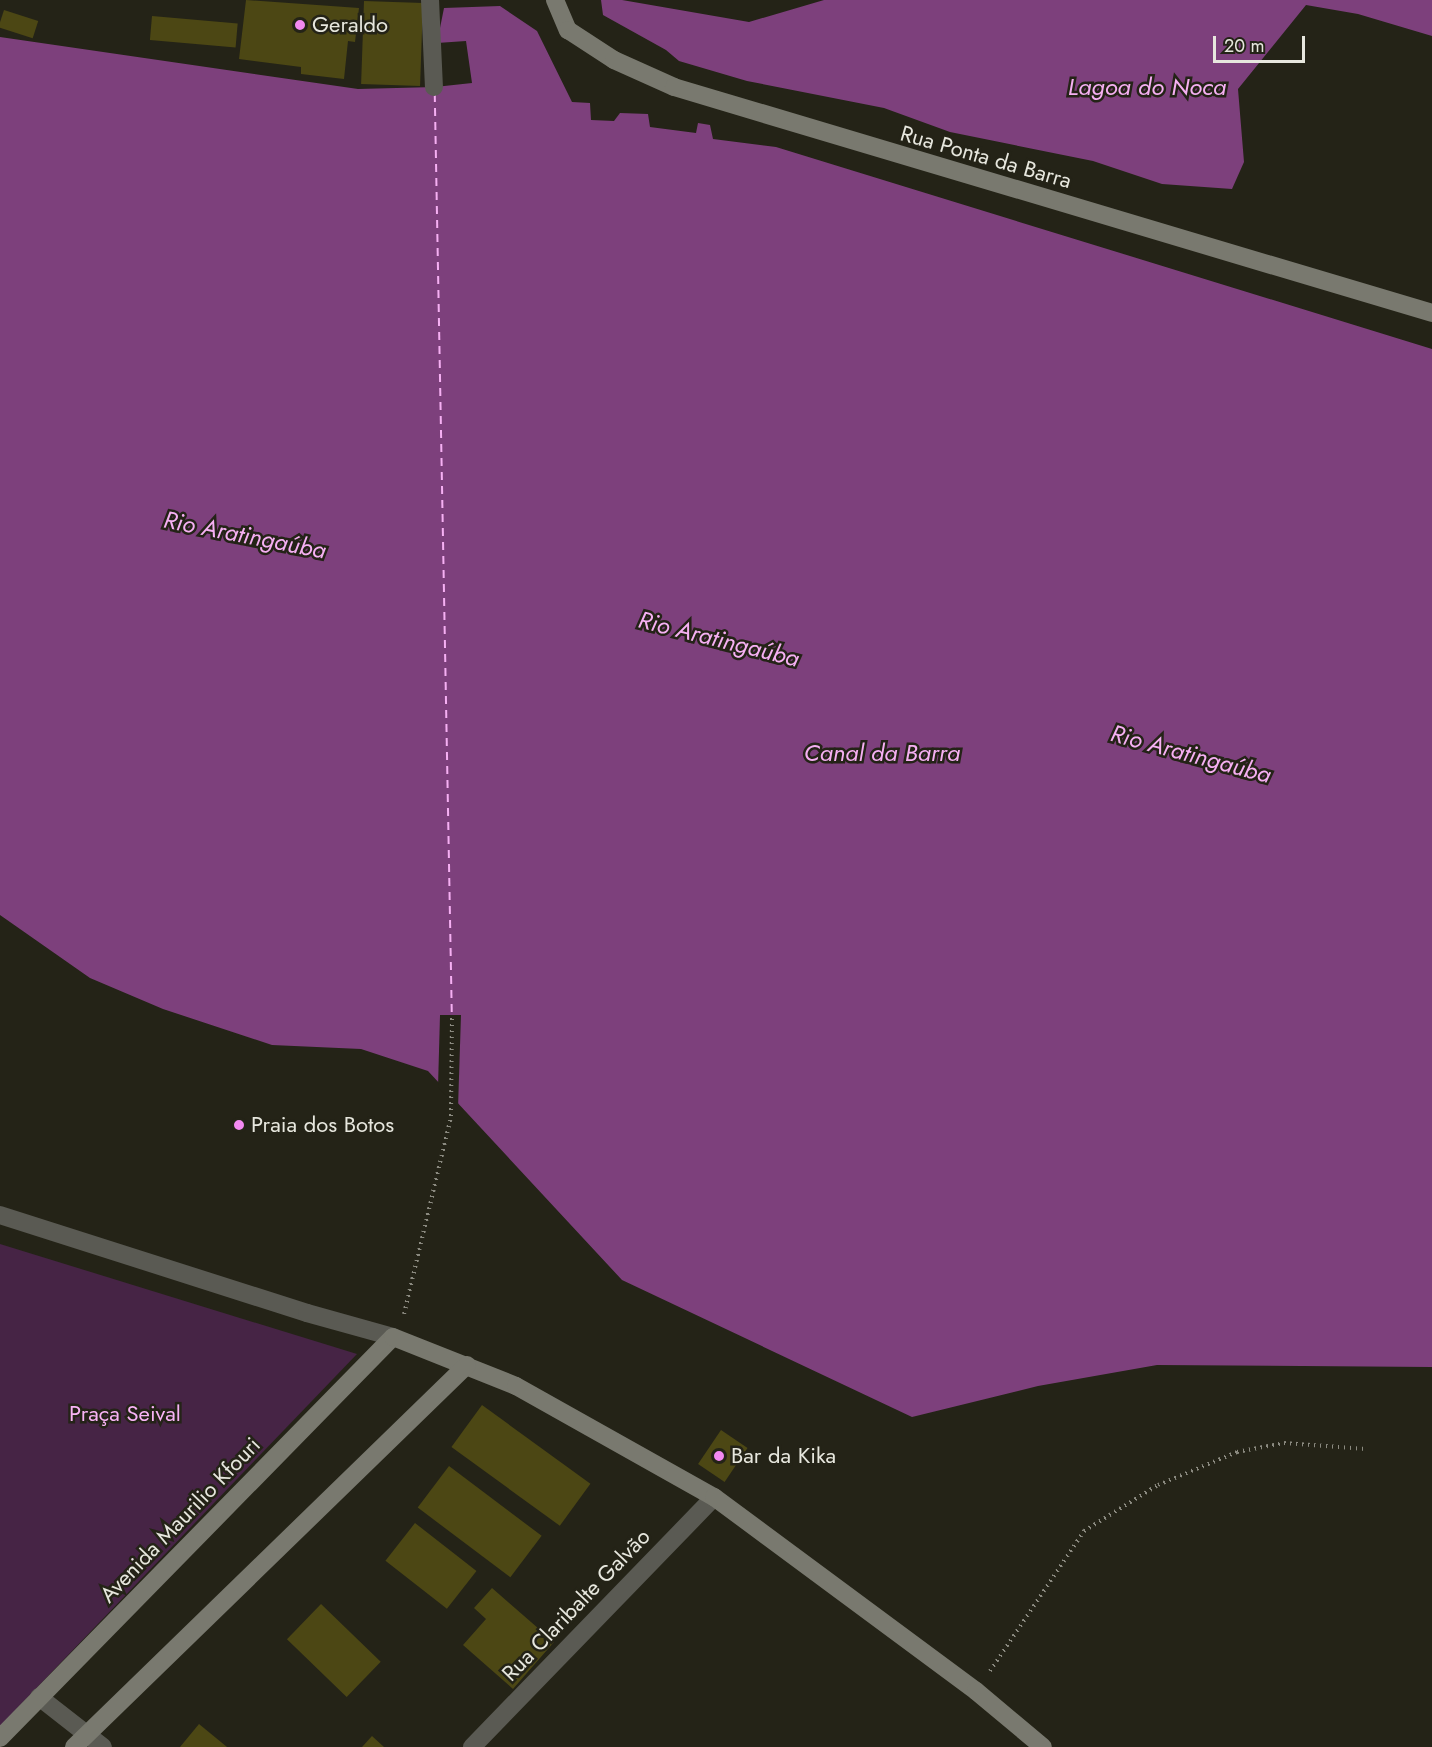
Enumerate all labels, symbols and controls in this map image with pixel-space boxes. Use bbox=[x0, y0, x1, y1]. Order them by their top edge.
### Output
place label: Geraldo bbox=[312, 12, 388, 38]
marker: Geraldo bbox=[293, 18, 307, 32]
scale bar bbox=[1216, 24, 1308, 62]
text: 20 m bbox=[1224, 33, 1264, 59]
water label: Lagoa do Noca bbox=[1068, 73, 1226, 101]
street label: Rua Ponta da Barra bbox=[897, 120, 1075, 194]
water label: Rio Aratingaúba bbox=[161, 505, 329, 565]
water label: Rio Aratingaúba bbox=[636, 605, 802, 673]
water label: Rio Aratingaúba bbox=[1108, 719, 1274, 789]
water label: Canal da Barra bbox=[804, 739, 960, 767]
place label: Praia dos Botos bbox=[251, 1112, 394, 1138]
marker: Praia dos Botos bbox=[232, 1118, 246, 1132]
park label: Praça Seival bbox=[69, 1401, 181, 1427]
street label: Avenida Maurilio Kfouri bbox=[94, 1432, 266, 1608]
place label: Bar da Kika bbox=[731, 1443, 836, 1469]
marker: Bar da Kika bbox=[712, 1449, 726, 1463]
street label: Rua Claribalte Galvão bbox=[497, 1523, 655, 1687]

